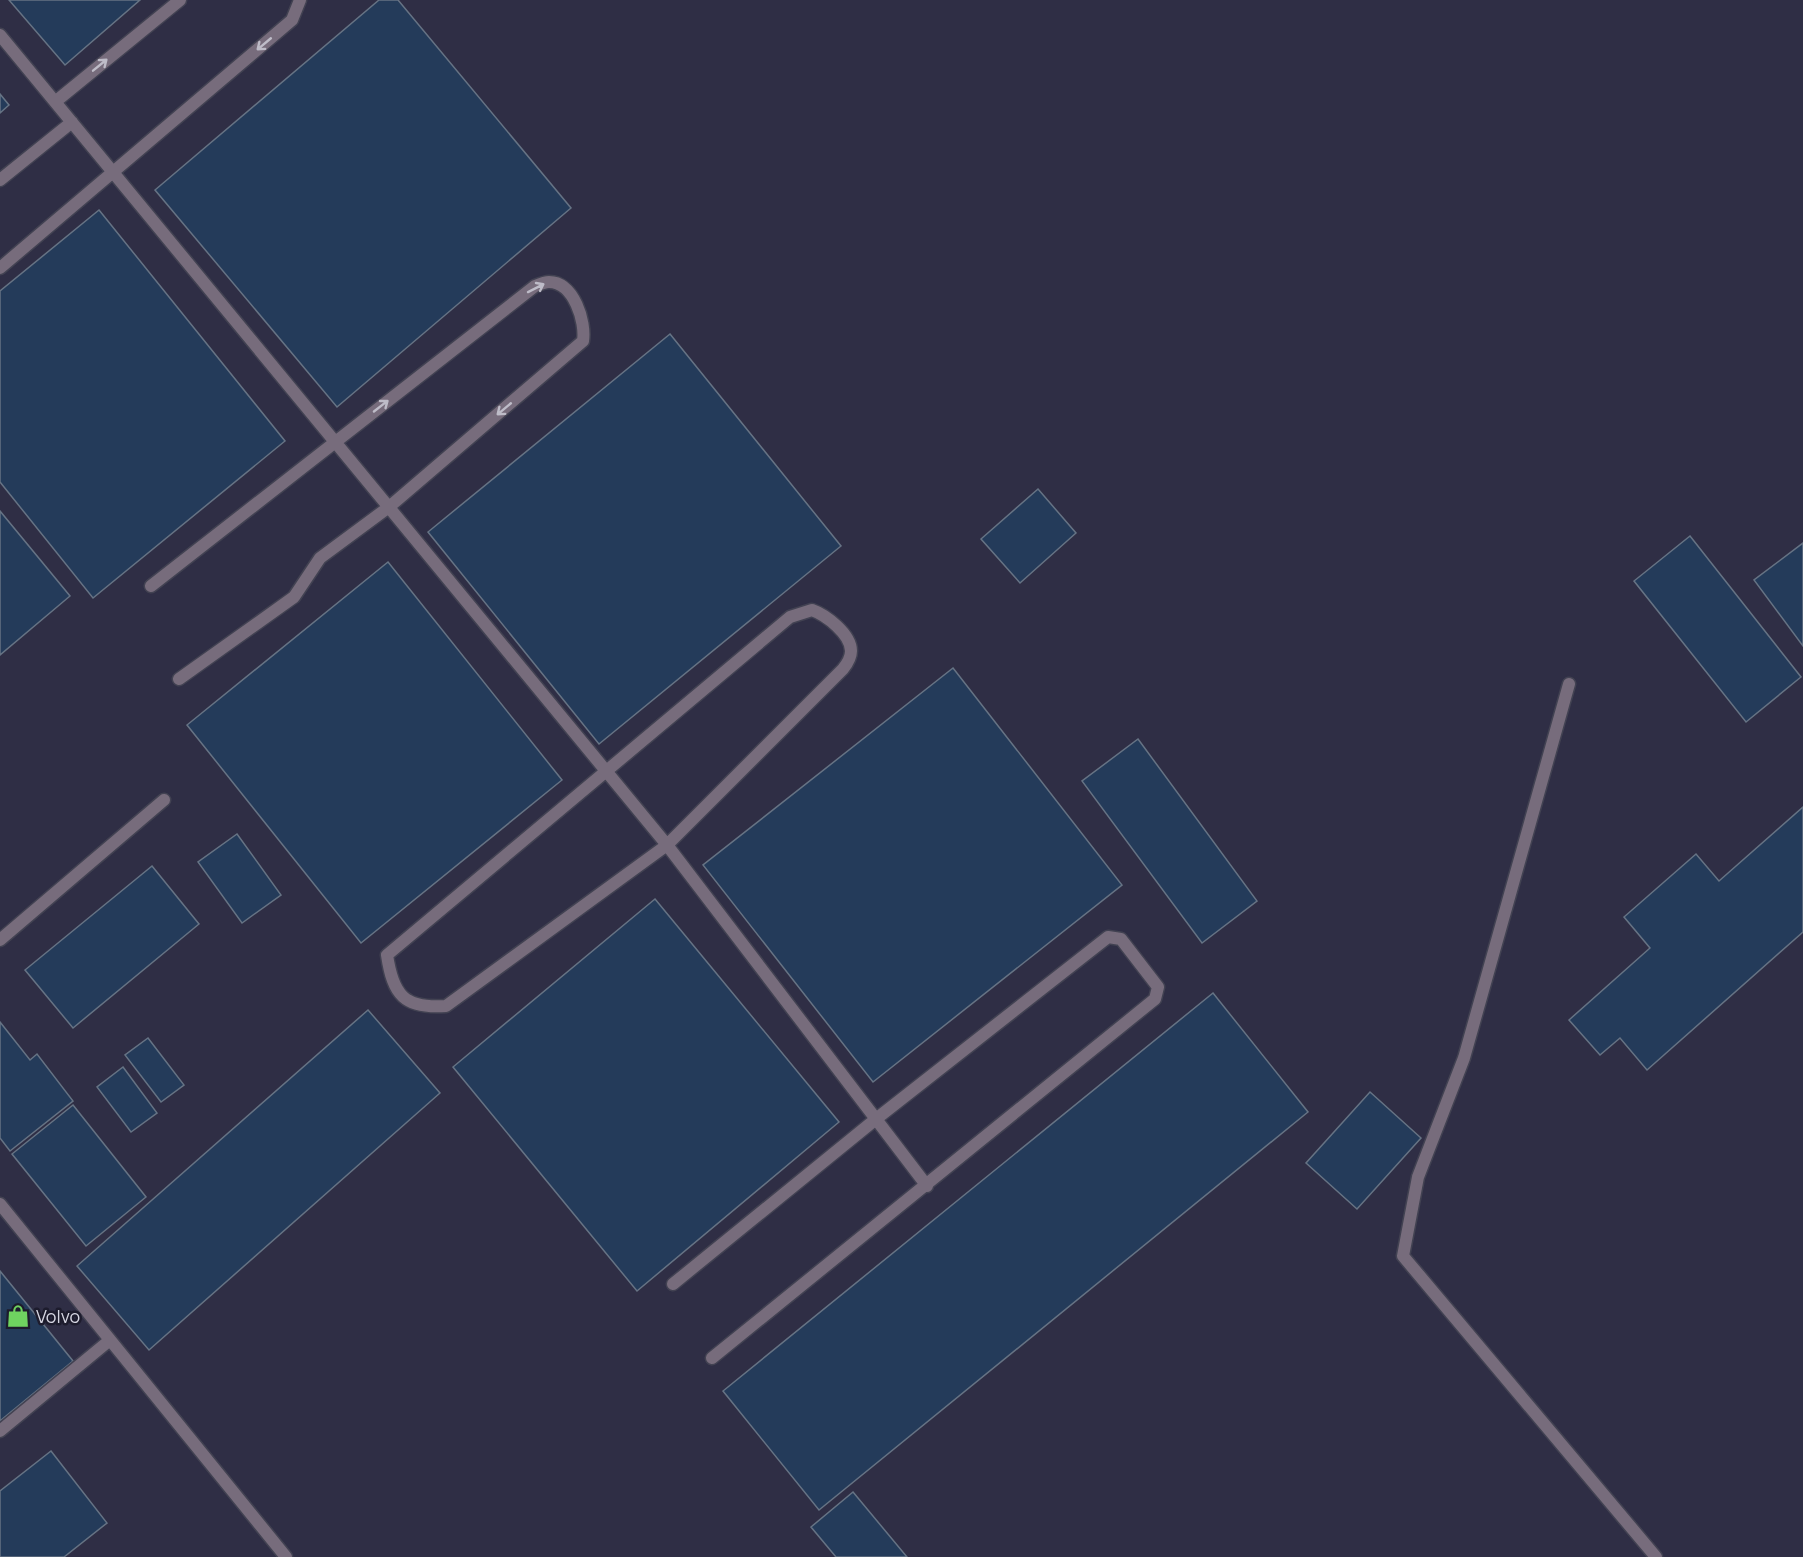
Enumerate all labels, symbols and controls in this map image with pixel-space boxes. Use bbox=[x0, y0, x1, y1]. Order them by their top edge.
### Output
one-way arrow bbox=[257, 37, 272, 51]
one-way arrow bbox=[92, 58, 108, 71]
one-way arrow bbox=[527, 281, 545, 293]
one-way arrow bbox=[373, 399, 389, 412]
one-way arrow bbox=[496, 402, 512, 415]
shop icon: Volvo bbox=[5, 1303, 31, 1329]
place label: Volvo bbox=[36, 1304, 80, 1328]

